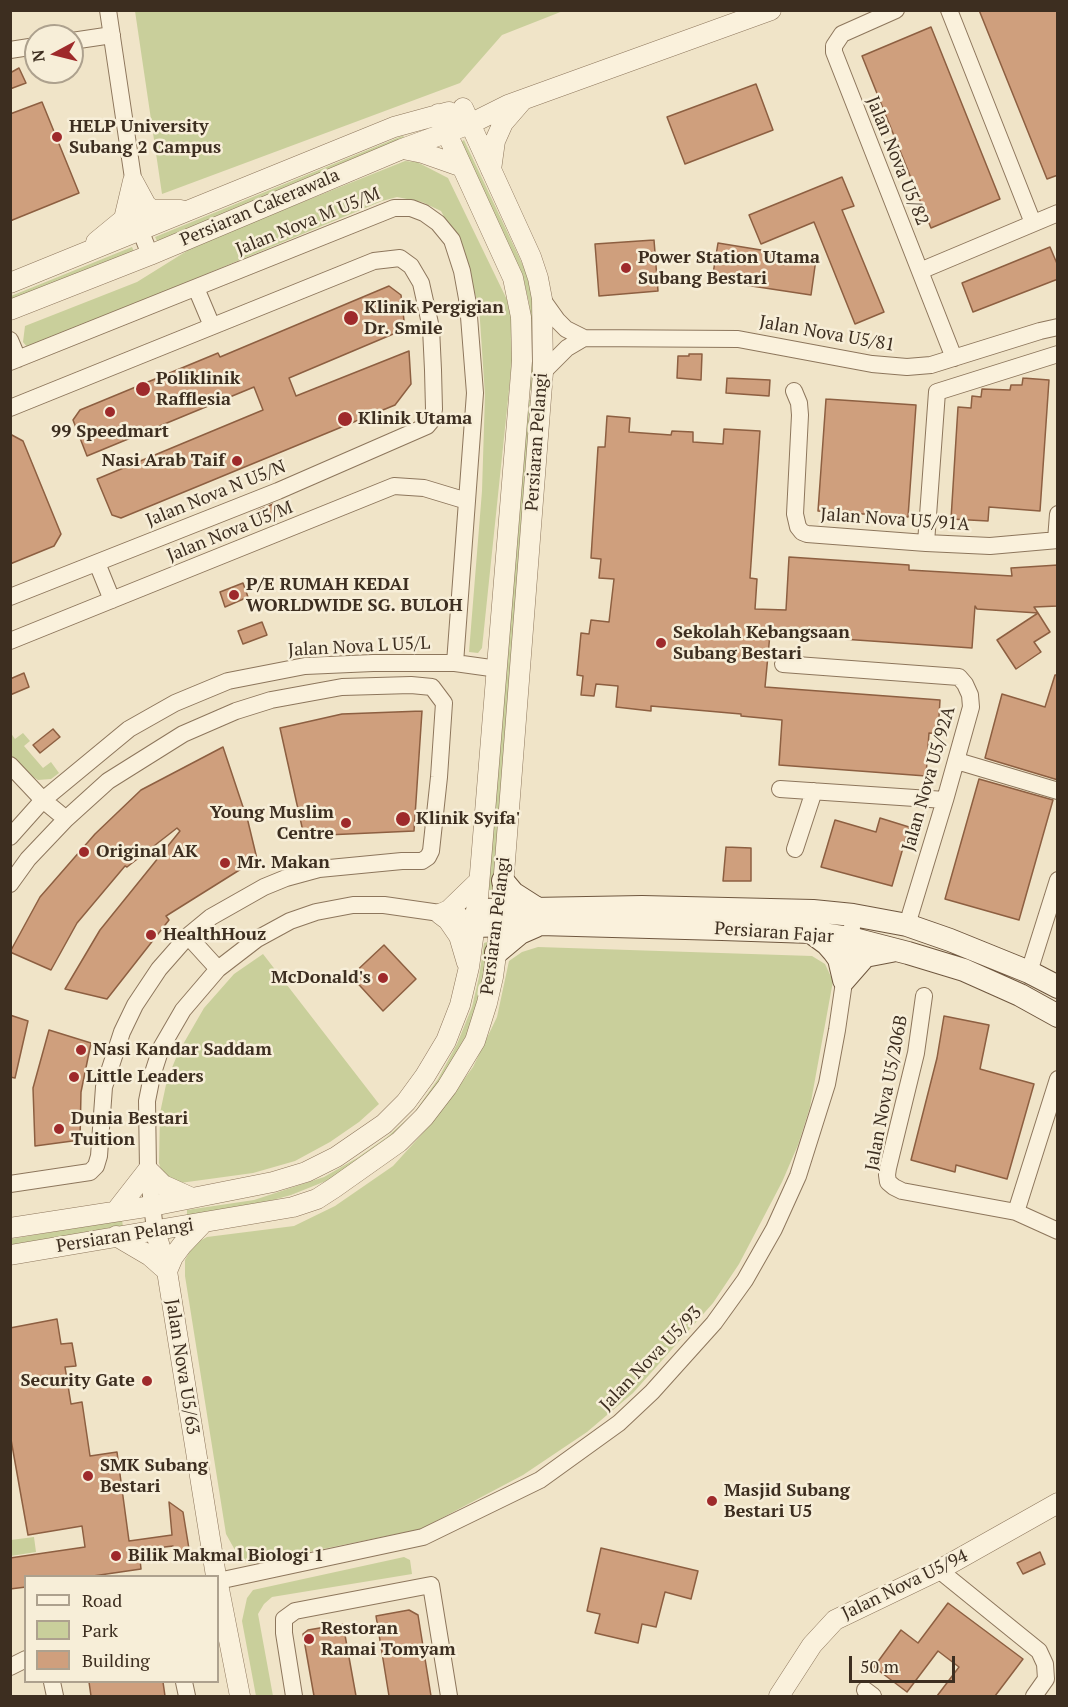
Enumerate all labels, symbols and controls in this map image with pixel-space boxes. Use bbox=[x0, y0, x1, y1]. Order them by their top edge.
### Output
north arrow bbox=[24, 24, 84, 84]
text: N bbox=[26, 49, 50, 63]
street label: Jalan Nova U5/82 bbox=[861, 93, 933, 229]
place label: HELP University Subang 2 Campus bbox=[69, 116, 221, 158]
marker: HELP University Subang 2 Campus bbox=[50, 130, 64, 144]
street label: Persiaran Cakerawala bbox=[177, 165, 343, 251]
street label: Jalan Nova M U5/M bbox=[233, 183, 383, 261]
place label: Power Station Utama Subang Bestari bbox=[638, 247, 820, 290]
marker: Power Station Utama Subang Bestari bbox=[619, 261, 633, 275]
place label: Klinik Pergigian Dr. Smile bbox=[364, 297, 504, 340]
marker: Klinik Pergigian Dr. Smile bbox=[342, 309, 360, 327]
street label: Jalan Nova U5/81 bbox=[758, 311, 896, 357]
place label: Poliklinik Rafflesia bbox=[156, 368, 240, 410]
street label: Persiaran Pelangi bbox=[521, 372, 553, 512]
marker: Poliklinik Rafflesia bbox=[134, 380, 152, 398]
marker: 99 Speedmart bbox=[103, 405, 117, 419]
place label: Klinik Utama bbox=[358, 408, 472, 430]
marker: Klinik Utama bbox=[336, 410, 354, 428]
place label: 99 Speedmart bbox=[51, 421, 169, 443]
place label: Nasi Arab Taif bbox=[102, 450, 225, 472]
marker: Nasi Arab Taif bbox=[230, 454, 244, 468]
street label: Jalan Nova N U5/N bbox=[143, 456, 289, 532]
street label: Jalan Nova U5/M bbox=[164, 497, 296, 567]
street label: Jalan Nova U5/91A bbox=[820, 504, 970, 536]
place label: P/E RUMAH KEDAI WORLDWIDE SG. BULOH bbox=[246, 574, 463, 616]
marker: P/E RUMAH KEDAI WORLDWIDE SG. BULOH bbox=[227, 588, 241, 602]
place label: Sekolah Kebangsaan Subang Bestari bbox=[673, 622, 850, 664]
street label: Jalan Nova L U5/L bbox=[287, 632, 431, 662]
marker: Sekolah Kebangsaan Subang Bestari bbox=[654, 636, 668, 650]
street label: Jalan Nova U5/92A bbox=[898, 704, 960, 854]
place label: Young Muslim Centre bbox=[210, 802, 334, 844]
place label: Klinik Syifa' bbox=[416, 808, 520, 830]
marker: Klinik Syifa' bbox=[394, 810, 412, 828]
marker: Young Muslim Centre bbox=[339, 816, 353, 830]
place label: Original AK bbox=[96, 841, 198, 863]
marker: Original AK bbox=[77, 845, 91, 859]
place label: Mr. Makan bbox=[237, 852, 330, 874]
marker: Mr. Makan bbox=[218, 856, 232, 870]
street label: Persiaran Pelangi bbox=[477, 856, 515, 996]
street label: Persiaran Fajar bbox=[714, 918, 834, 948]
place label: HealthHouz bbox=[163, 924, 266, 946]
marker: HealthHouz bbox=[144, 928, 158, 942]
place label: McDonald's bbox=[271, 967, 371, 989]
marker: McDonald's bbox=[376, 971, 390, 985]
street label: Jalan Nova U5/206B bbox=[861, 1013, 913, 1173]
place label: Nasi Kandar Saddam bbox=[93, 1039, 272, 1061]
marker: Nasi Kandar Saddam bbox=[74, 1043, 88, 1057]
place label: Little Leaders bbox=[86, 1066, 204, 1088]
marker: Little Leaders bbox=[67, 1070, 81, 1084]
place label: Dunia Bestari Tuition bbox=[71, 1108, 188, 1150]
marker: Dunia Bestari Tuition bbox=[52, 1122, 66, 1136]
street label: Persiaran Pelangi bbox=[55, 1214, 195, 1258]
street label: Jalan Nova U5/63 bbox=[161, 1298, 203, 1436]
street label: Jalan Nova U5/93 bbox=[596, 1302, 706, 1416]
place label: Security Gate bbox=[21, 1370, 135, 1392]
marker: Security Gate bbox=[140, 1374, 154, 1388]
place label: SMK Subang Bestari bbox=[100, 1455, 208, 1498]
marker: SMK Subang Bestari bbox=[81, 1469, 95, 1483]
place label: Masjid Subang Bestari U5 bbox=[724, 1480, 850, 1522]
marker: Masjid Subang Bestari U5 bbox=[705, 1494, 719, 1508]
place label: Bilik Makmal Biologi 1 bbox=[128, 1545, 324, 1567]
street label: Jalan Nova U5/94 bbox=[839, 1545, 971, 1625]
marker: Bilik Makmal Biologi 1 bbox=[109, 1549, 123, 1563]
legend bbox=[24, 1575, 219, 1683]
text: Road bbox=[82, 1588, 122, 1612]
text: Park bbox=[82, 1618, 118, 1642]
place label: Restoran Ramai Tomyam bbox=[321, 1618, 456, 1660]
marker: Restoran Ramai Tomyam bbox=[302, 1632, 316, 1646]
scale bar bbox=[852, 1644, 958, 1682]
text: Building bbox=[82, 1648, 150, 1672]
text: 50 m bbox=[860, 1654, 899, 1678]

